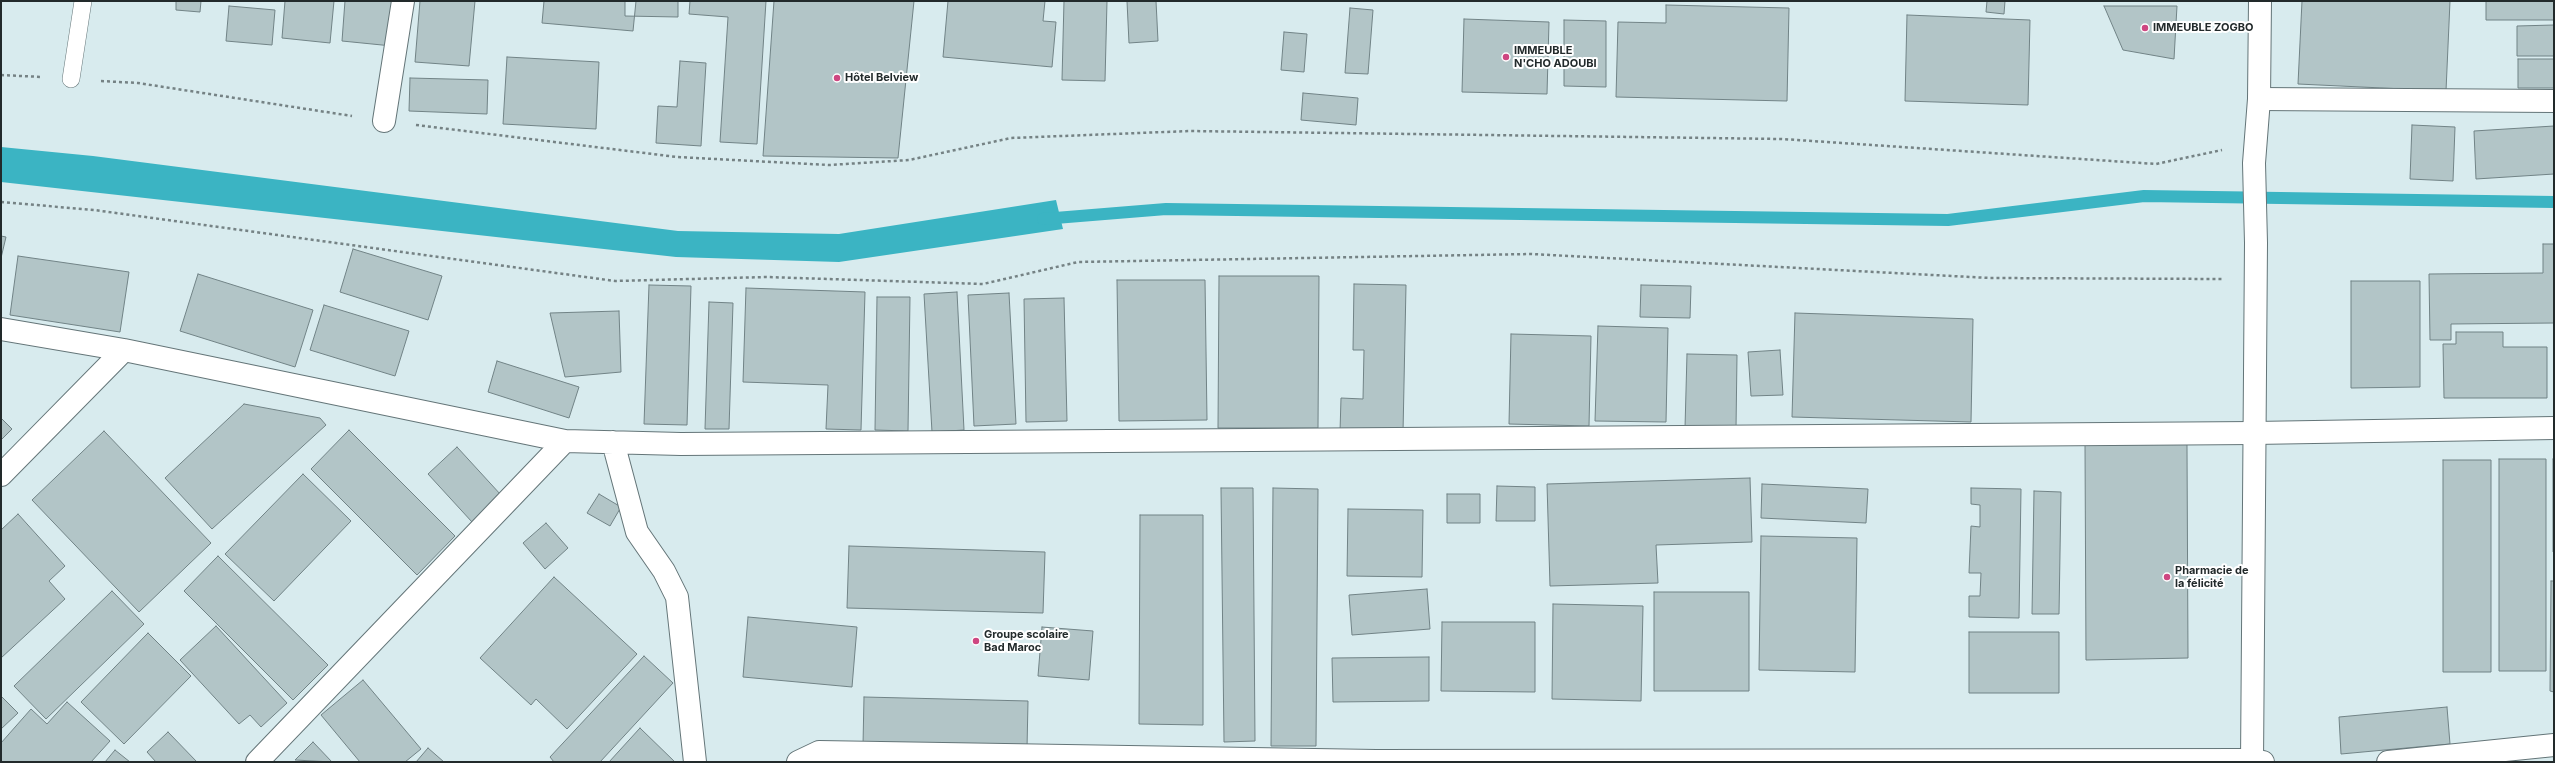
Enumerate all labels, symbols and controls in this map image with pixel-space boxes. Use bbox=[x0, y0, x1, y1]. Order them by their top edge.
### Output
place label: IMMEUBLE ZOGBO bbox=[2153, 21, 2254, 35]
marker: IMMEUBLE ZOGBO bbox=[2140, 23, 2150, 33]
place label: IMMEUBLE N'CHO ADOUBI bbox=[1514, 44, 1597, 70]
marker: IMMEUBLE N'CHO ADOUBI bbox=[1501, 52, 1511, 62]
place label: Hôtel Belview bbox=[845, 71, 918, 85]
marker: Hôtel Belview bbox=[832, 73, 842, 83]
place label: Pharmacie de la félicité bbox=[2175, 564, 2248, 590]
marker: Pharmacie de la félicité bbox=[2162, 572, 2172, 582]
place label: Groupe scolaire Bad Maroc bbox=[984, 628, 1069, 654]
marker: Groupe scolaire Bad Maroc bbox=[971, 636, 981, 646]

